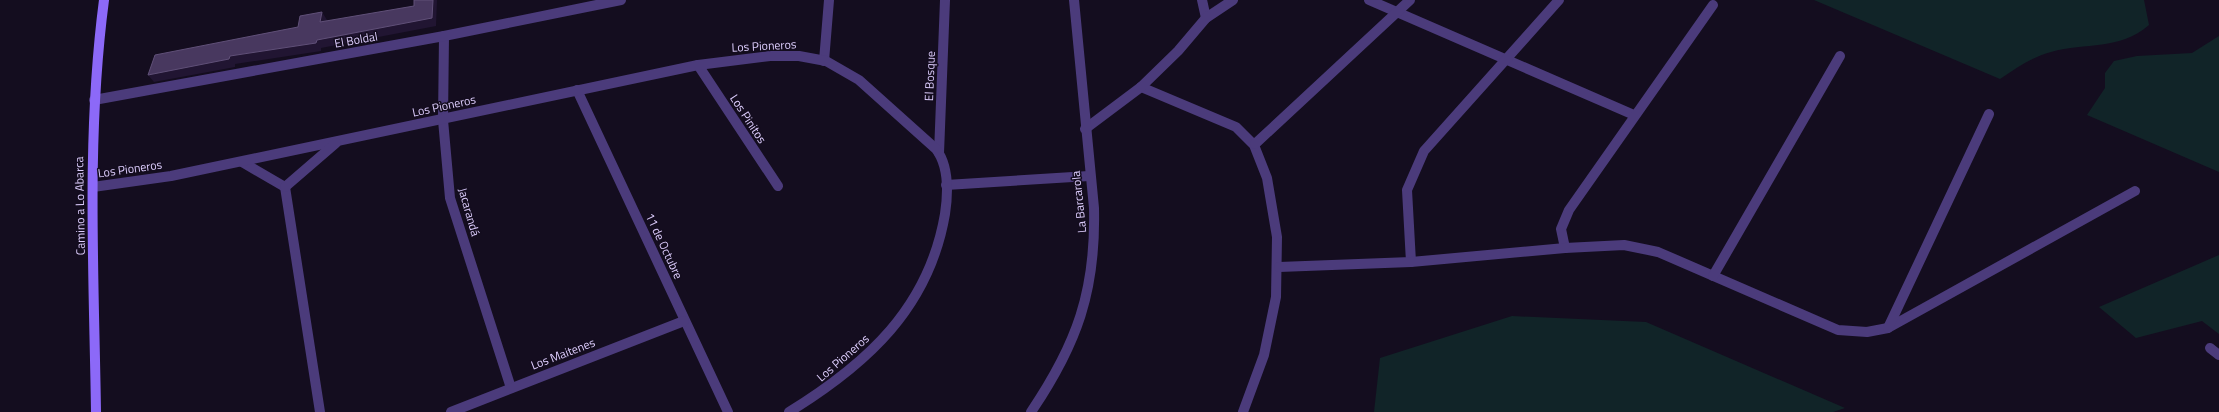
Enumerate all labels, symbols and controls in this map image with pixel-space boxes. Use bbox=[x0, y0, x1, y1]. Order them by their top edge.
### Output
street label: El Boldal bbox=[333, 26, 379, 53]
street label: Los Pioneros bbox=[731, 34, 797, 57]
street label: El Bosque bbox=[919, 51, 940, 101]
street label: Los Pioneros bbox=[410, 89, 478, 122]
street label: Los Pinitos bbox=[725, 90, 772, 147]
street label: Los Pioneros bbox=[97, 155, 164, 182]
street label: Camino a Lo Abarca bbox=[69, 156, 90, 256]
street label: La Barcarola bbox=[1066, 170, 1091, 234]
street label: Jacarandá bbox=[453, 185, 485, 238]
street label: 11 de Octubre bbox=[641, 209, 688, 282]
street label: Los Pioneros bbox=[812, 329, 874, 386]
street label: Los Maitenes bbox=[528, 332, 598, 374]

